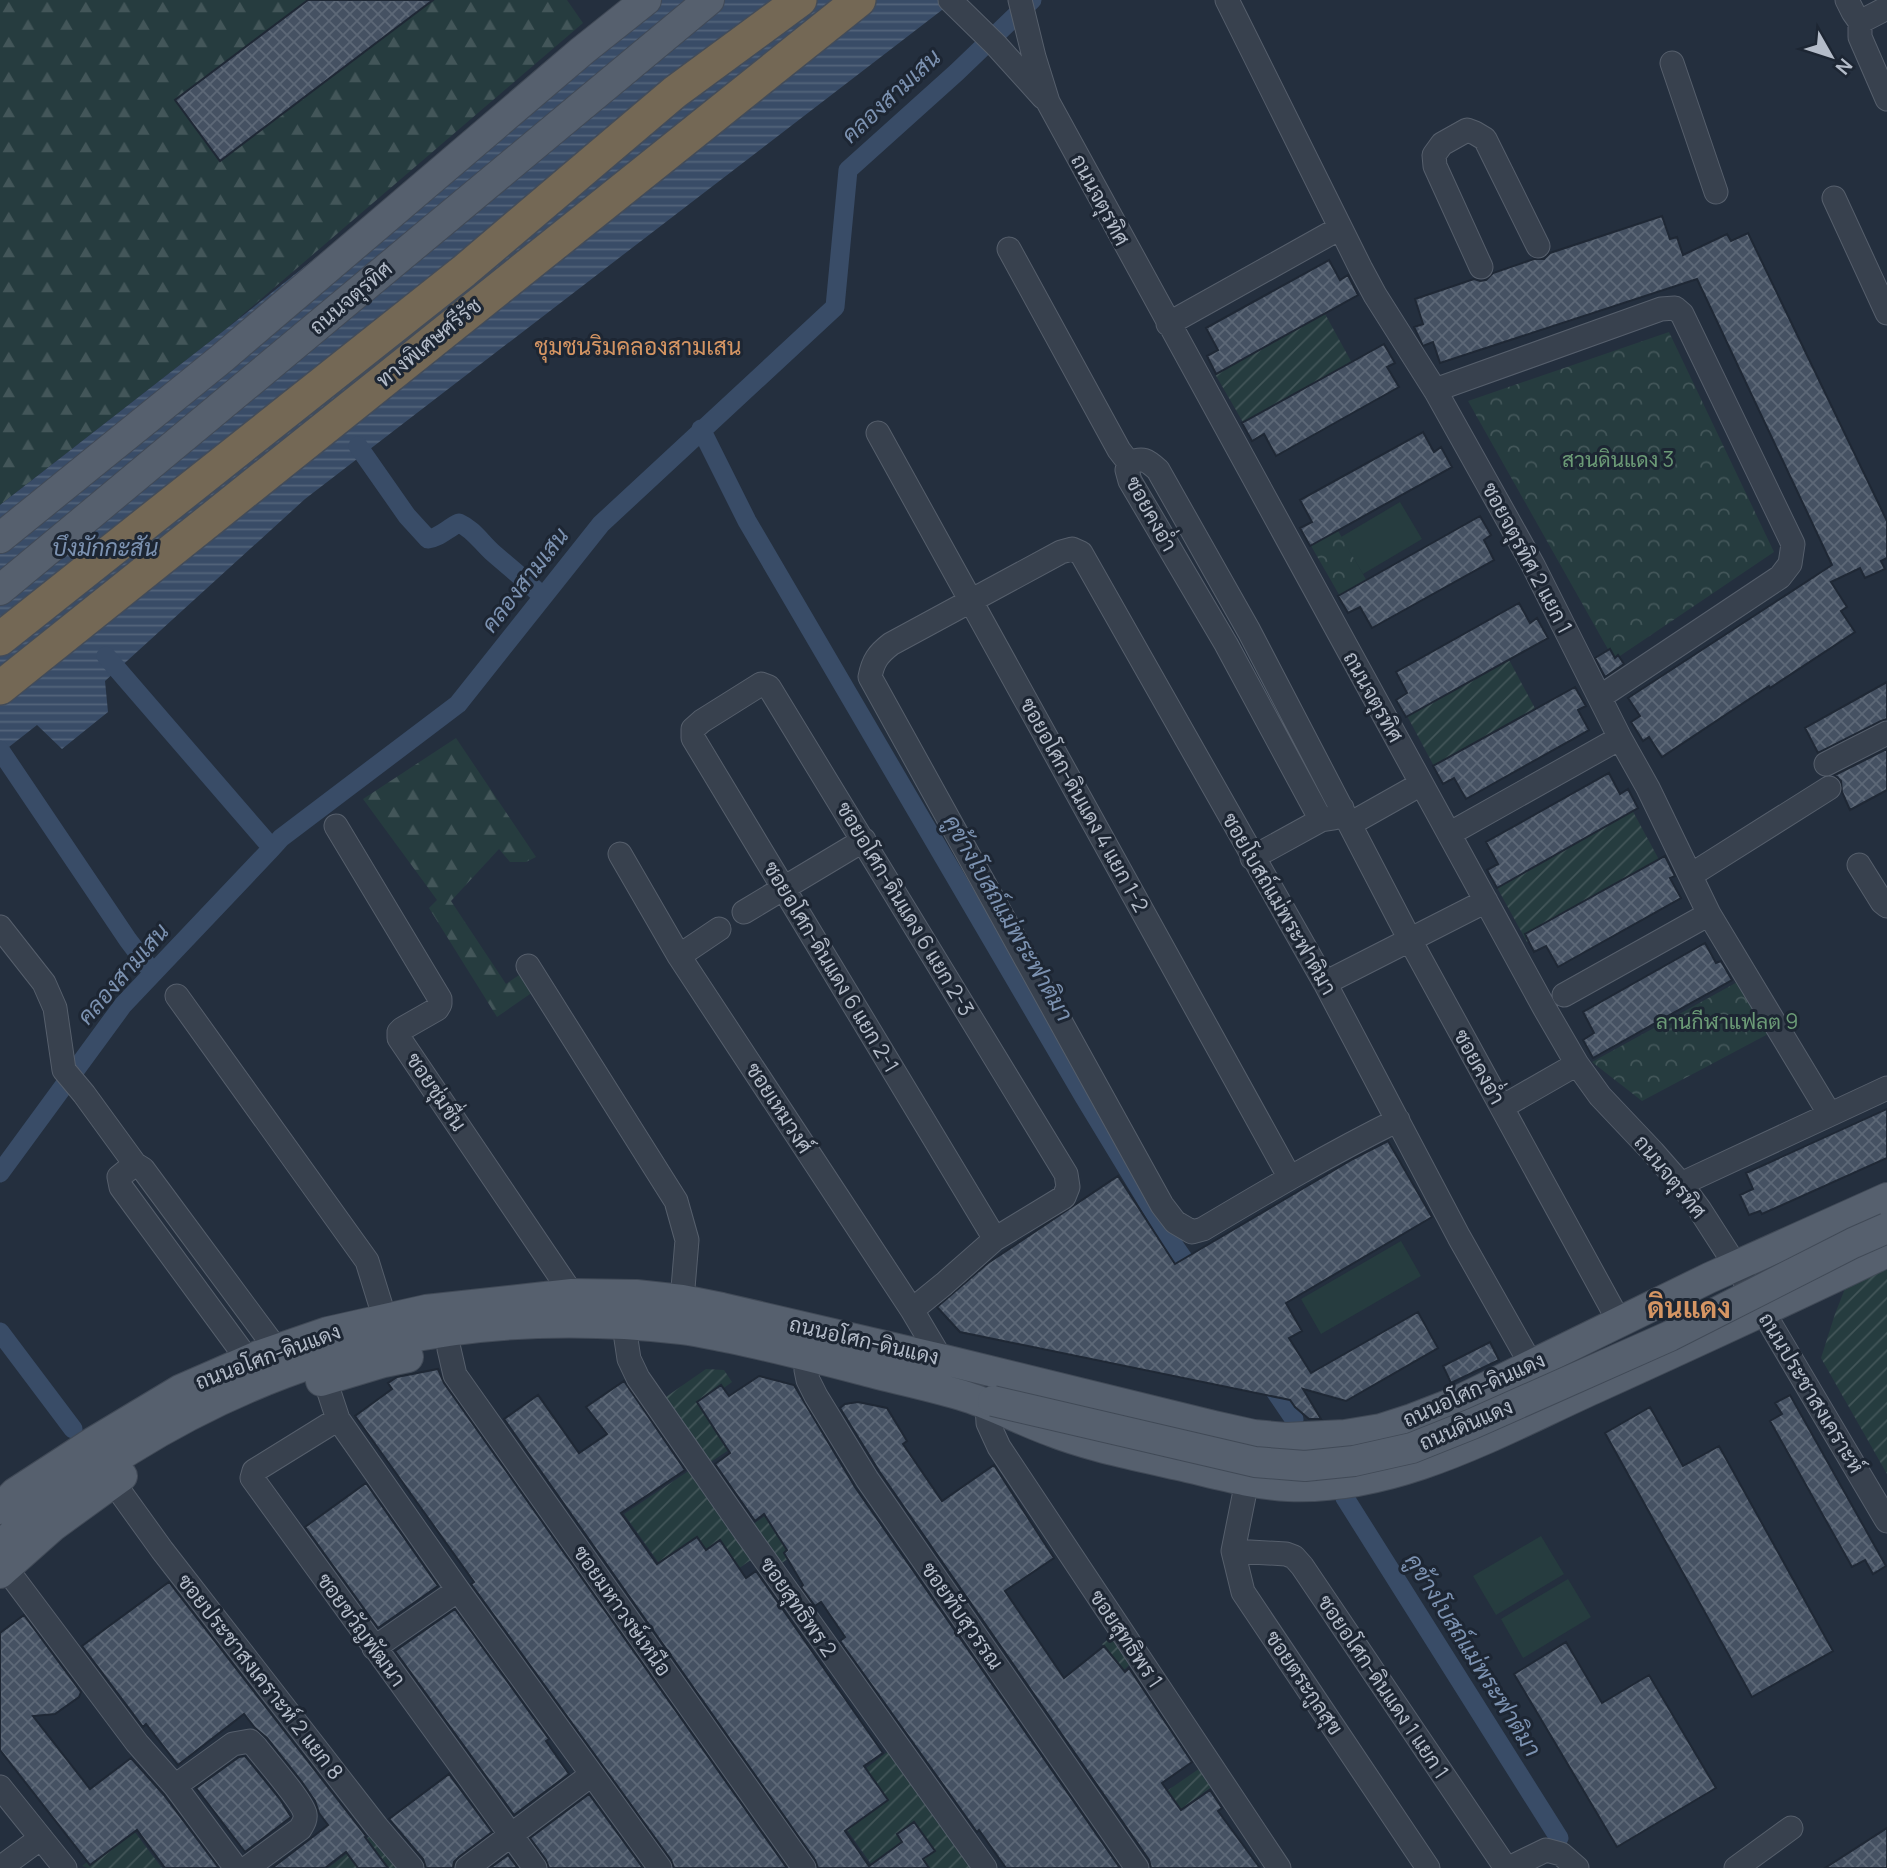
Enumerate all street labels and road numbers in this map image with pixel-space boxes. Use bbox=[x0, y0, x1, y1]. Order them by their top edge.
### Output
street label: ถนนจตุรทิศ bbox=[1064, 149, 1137, 251]
street label: ถนนจตุรทิศ bbox=[303, 254, 398, 341]
street label: ทางพิเศษศรีรัช bbox=[370, 291, 487, 393]
street label: ซอยคงอ่ำ bbox=[1120, 470, 1186, 556]
street label: ซอยจตุรทิศ 2 แยก 1 bbox=[1475, 477, 1580, 638]
street label: ถนนจตุรทิศ bbox=[1337, 646, 1410, 748]
street label: ซอยอโศก-ดินแดง 4 แยก 1-2 bbox=[1014, 692, 1156, 917]
street label: ซอยอโศก-ดินแดง 6 แยก 2-3 bbox=[831, 796, 981, 1021]
street label: ซอยโบสถ์แม่พระฟาติมา bbox=[1216, 807, 1343, 1000]
street label: ซอยอโศก-ดินแดง 6 แยก 2-1 bbox=[758, 856, 906, 1077]
street label: ซอยคงอ่ำ bbox=[1448, 1023, 1514, 1109]
street label: ซอยชุ่มชื่น bbox=[400, 1044, 477, 1137]
street label: ซอยเหมวงศ์ bbox=[740, 1057, 820, 1158]
street label: ถนนจตุรทิศ bbox=[1628, 1129, 1713, 1225]
street label: ถนนประชาสงเคราะห์ bbox=[1753, 1307, 1871, 1478]
street label: ถนนอโศก-ดินแดง bbox=[787, 1309, 942, 1371]
street label: ถนนอโศก-ดินแดง bbox=[191, 1317, 344, 1395]
street label: ถนนอโศก-ดินแดง bbox=[1398, 1345, 1549, 1433]
street label: ถนนดินแดง bbox=[1415, 1392, 1517, 1456]
street label: ซอยมหาวงษ์เหนือ bbox=[567, 1539, 678, 1681]
street label: ซอยสุทธิพร 2 bbox=[753, 1551, 844, 1663]
street label: ซอยทับสุวรรณ bbox=[915, 1556, 1010, 1675]
street label: ซอยขวัญพัฒนา bbox=[311, 1567, 413, 1692]
street label: ซอยประชาสงเคราะห์ 2 แยก 8 bbox=[172, 1568, 350, 1785]
street label: ซอยสุทธิพร 1 bbox=[1083, 1584, 1170, 1693]
street label: ซอยอโศก-ดินแดง 1 แยก 1 bbox=[1312, 1589, 1456, 1784]
street label: ซอยตระกูลสุข bbox=[1258, 1625, 1350, 1741]

